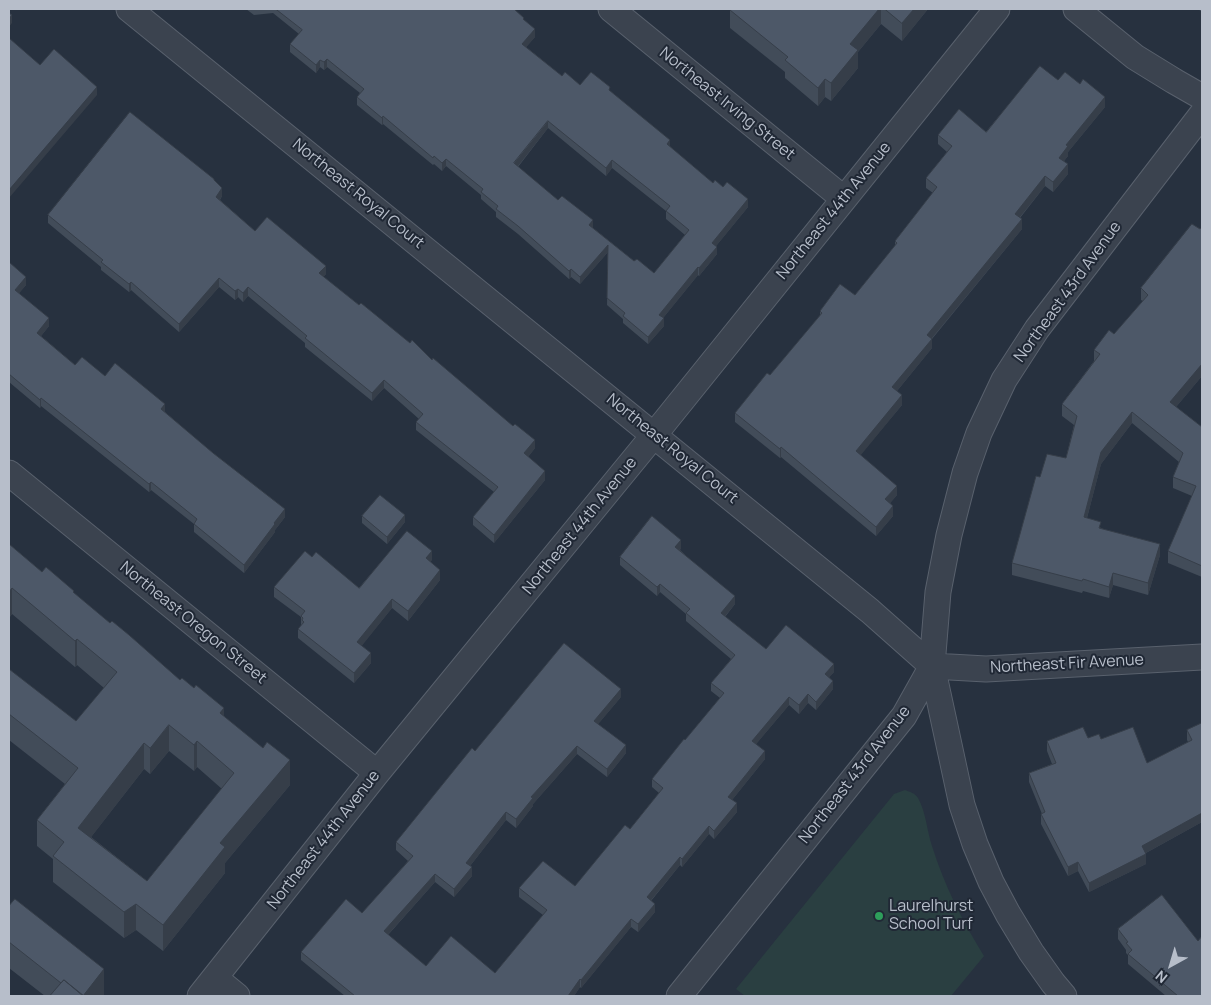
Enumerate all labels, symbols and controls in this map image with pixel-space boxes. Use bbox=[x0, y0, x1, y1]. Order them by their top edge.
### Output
street label: Northeast Irving Street bbox=[655, 43, 799, 165]
street label: Northeast Royal Court bbox=[288, 135, 428, 253]
street label: Northeast 44th Avenue bbox=[773, 138, 895, 284]
street label: Northeast 43rd Avenue bbox=[1010, 218, 1126, 366]
street label: Northeast Royal Court bbox=[602, 390, 742, 508]
street label: Northeast 44th Avenue bbox=[519, 453, 641, 599]
street label: Northeast Oregon Street bbox=[116, 558, 270, 688]
street label: Northeast Fir Avenue bbox=[990, 650, 1144, 678]
street label: Northeast 43rd Avenue bbox=[795, 702, 915, 848]
street label: Northeast 44th Avenue bbox=[264, 767, 384, 913]
place label: Laurelhurst School Turf bbox=[889, 897, 974, 935]
marker: Laurelhurst School Turf bbox=[873, 910, 885, 922]
north arrow bbox=[1146, 940, 1196, 990]
text: N bbox=[1151, 966, 1171, 988]

